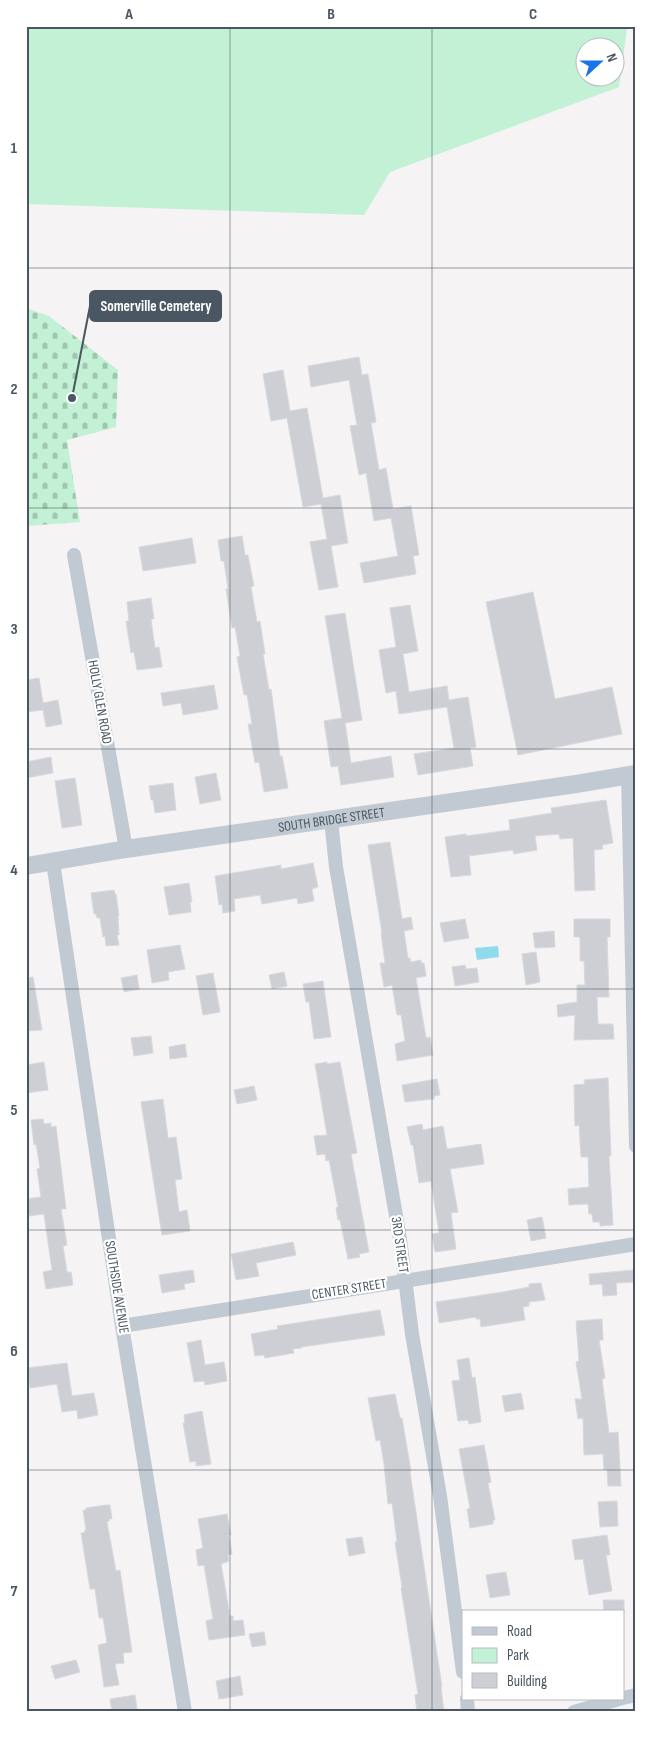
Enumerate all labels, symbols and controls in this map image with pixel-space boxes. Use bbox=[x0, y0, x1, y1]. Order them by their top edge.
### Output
text: A bbox=[124, 5, 133, 24]
text: B bbox=[327, 5, 335, 24]
text: C bbox=[529, 5, 537, 24]
north arrow bbox=[574, 38, 624, 88]
text: N bbox=[602, 51, 621, 64]
text: 1 bbox=[11, 139, 18, 158]
callout: Somerville Cemetery bbox=[90, 291, 221, 321]
text: Somerville Cemetery bbox=[100, 297, 212, 316]
text: 2 bbox=[10, 380, 18, 399]
text: 3 bbox=[10, 620, 18, 639]
street label: HOLLY GLEN ROAD bbox=[84, 659, 116, 745]
street label: SOUTH BRIDGE STREET bbox=[277, 803, 386, 835]
text: 4 bbox=[10, 861, 18, 880]
text: 5 bbox=[10, 1101, 18, 1120]
street label: 3RD STREET bbox=[388, 1216, 412, 1275]
street label: SOUTHSIDE AVENUE bbox=[101, 1239, 133, 1335]
street label: CENTER STREET bbox=[311, 1275, 388, 1303]
text: 6 bbox=[10, 1342, 18, 1361]
text: 7 bbox=[11, 1582, 18, 1601]
legend bbox=[462, 1610, 624, 1700]
text: Road bbox=[507, 1622, 532, 1641]
text: Park bbox=[507, 1646, 529, 1665]
text: Building bbox=[507, 1672, 547, 1691]

